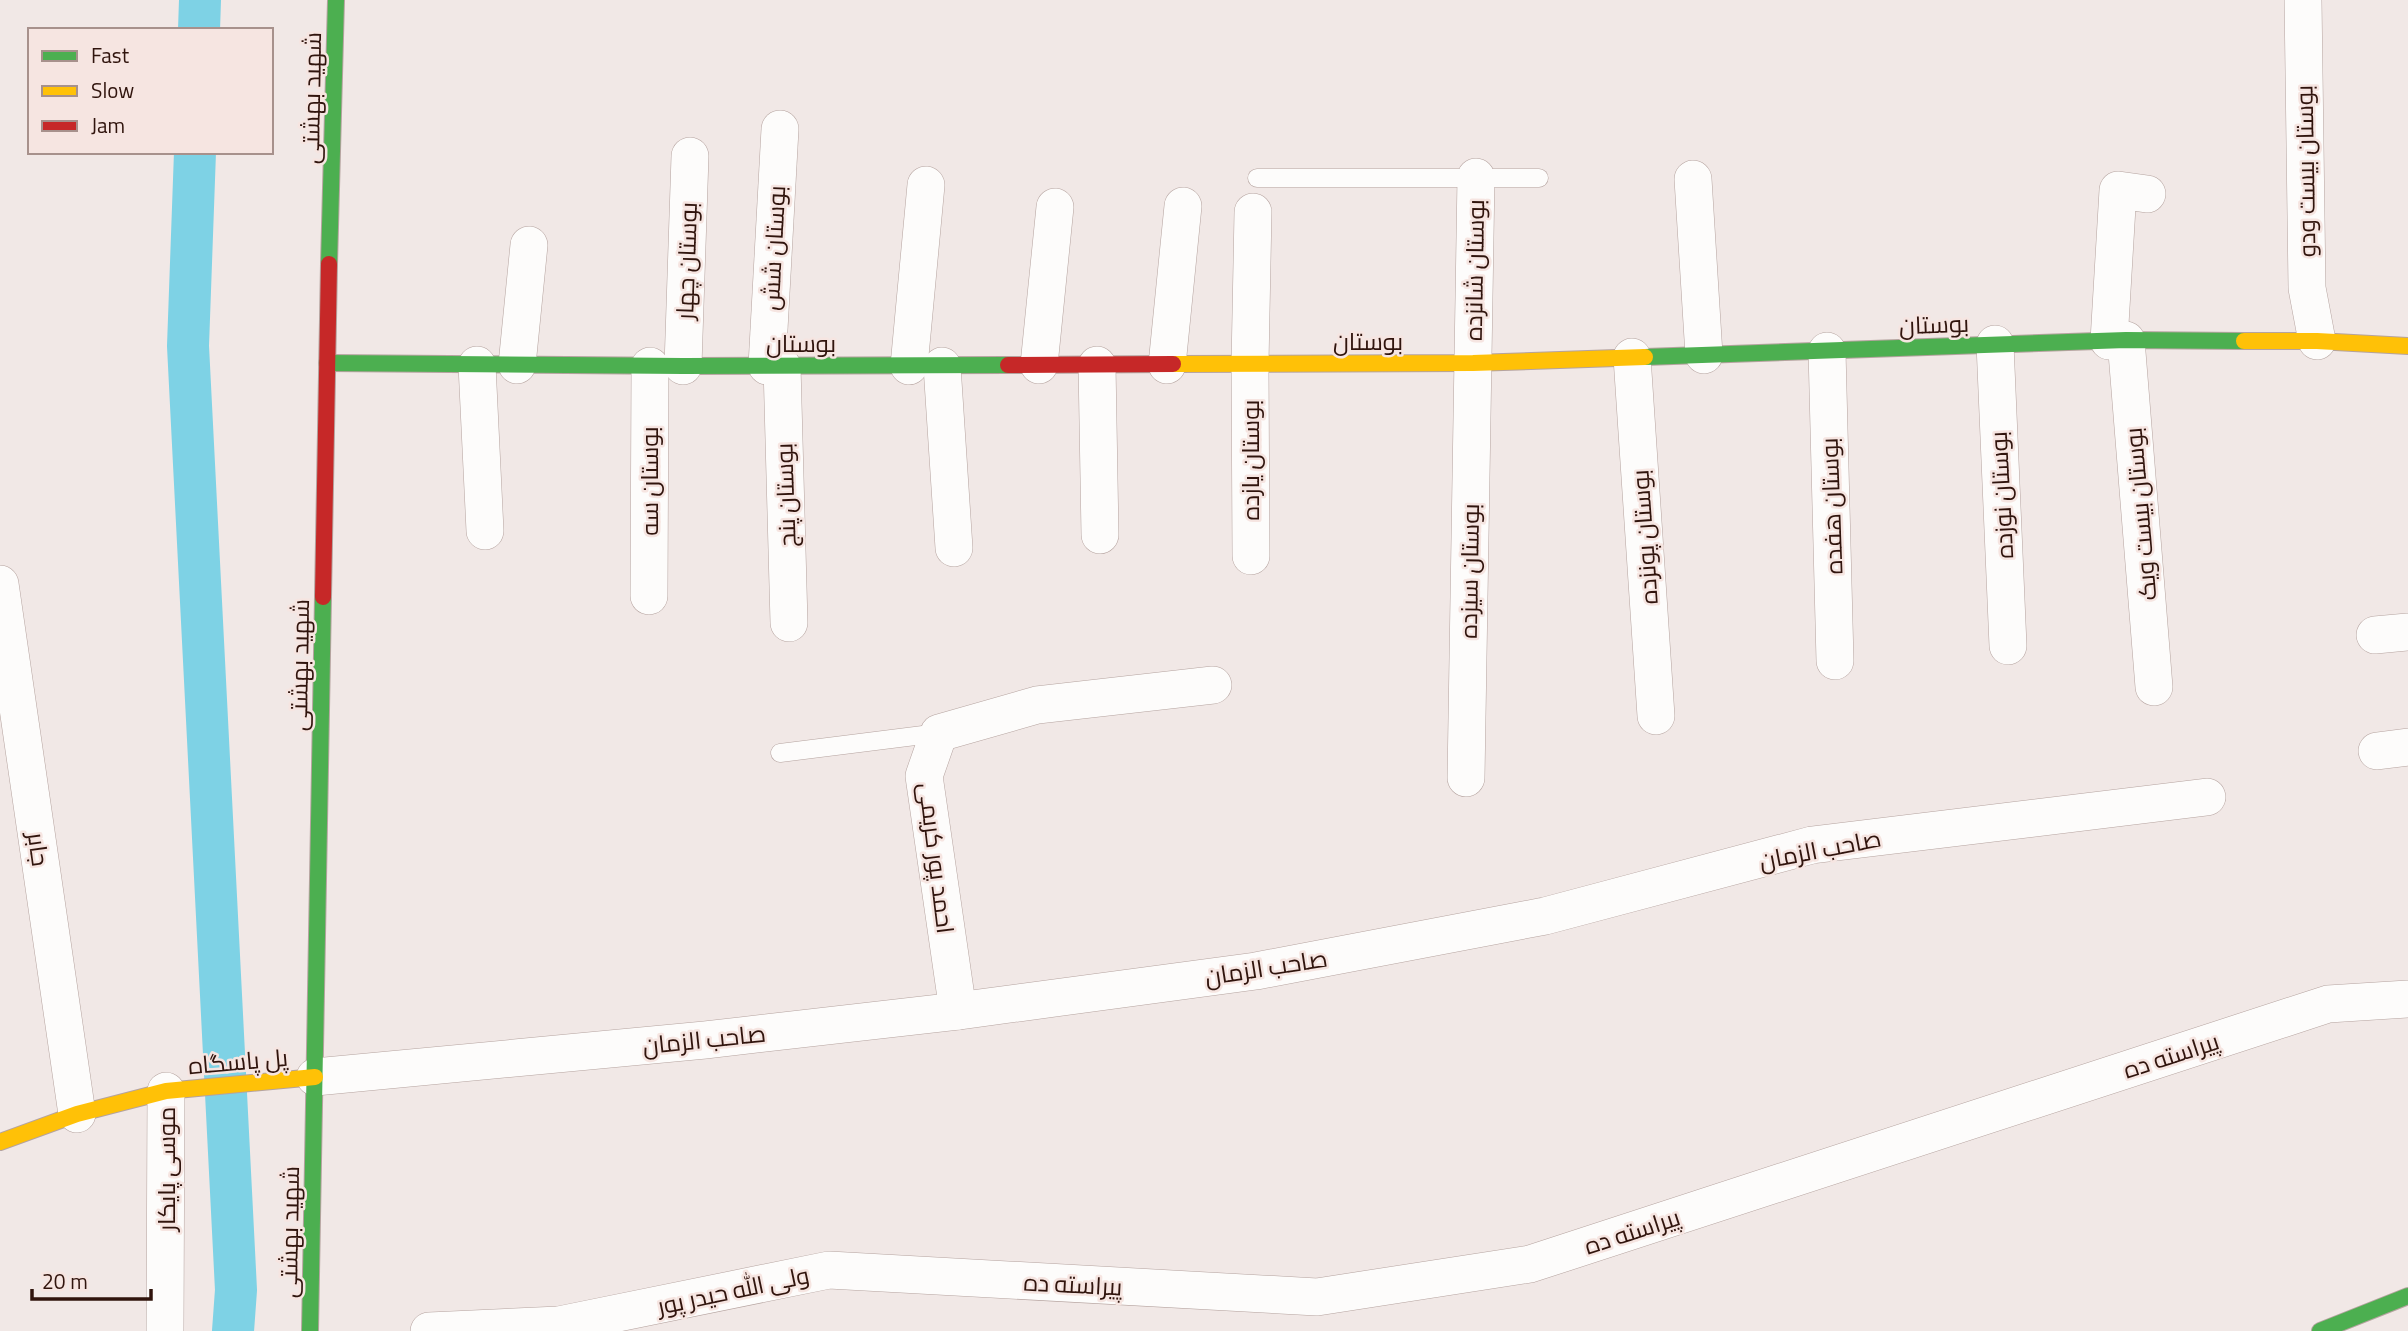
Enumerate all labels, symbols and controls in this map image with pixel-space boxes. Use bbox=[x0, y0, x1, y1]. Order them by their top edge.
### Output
legend bbox=[28, 28, 273, 154]
street label: شهید بهشتی bbox=[292, 32, 330, 164]
text: Fast bbox=[91, 39, 130, 71]
text: Slow bbox=[91, 74, 134, 106]
street label: بوستان بیست ودو bbox=[2285, 85, 2325, 257]
text: Jam bbox=[91, 109, 125, 141]
street label: بوستان شش bbox=[752, 184, 794, 312]
street label: بوستان شانزده bbox=[1455, 199, 1493, 341]
street label: بوستان چهار bbox=[666, 201, 706, 323]
street label: بوستان bbox=[1898, 305, 1970, 343]
street label: بوستان bbox=[1333, 323, 1403, 359]
street label: بوستان bbox=[766, 325, 836, 361]
street label: بوستان یازده bbox=[1232, 400, 1268, 520]
street label: بوستان سه bbox=[631, 426, 667, 536]
street label: بوستان بیست ویک bbox=[2115, 426, 2165, 602]
street label: بوستان نوزده bbox=[1980, 430, 2022, 560]
street label: بوستان هفده bbox=[1811, 437, 1851, 575]
street label: بوستان پنج bbox=[765, 442, 805, 548]
street label: بوستان پونزده bbox=[1621, 468, 1667, 606]
street label: بوستان سیزده bbox=[1450, 503, 1488, 639]
street label: شهید بهشتی bbox=[280, 599, 318, 731]
street label: احمد پور کریمی bbox=[910, 780, 964, 936]
street label: صاحب الزمان bbox=[1756, 820, 1884, 878]
street label: جابر bbox=[19, 828, 59, 868]
street label: صاحب الزمان bbox=[1202, 940, 1330, 994]
street label: صاحب الزمان bbox=[641, 1015, 767, 1063]
street label: پیراسته ده bbox=[2118, 1022, 2224, 1087]
street label: پل پاسگاه bbox=[187, 1039, 290, 1083]
street label: موسی پایکار bbox=[148, 1107, 184, 1233]
street label: شهید بهشتی bbox=[270, 1166, 308, 1298]
street label: پیراسته ده bbox=[1579, 1198, 1685, 1263]
street label: ولی الله حیدر پور bbox=[652, 1256, 812, 1324]
scale bar bbox=[32, 1258, 150, 1302]
street label: پیراسته ده bbox=[1023, 1263, 1124, 1305]
text: 20 m bbox=[42, 1265, 88, 1297]

